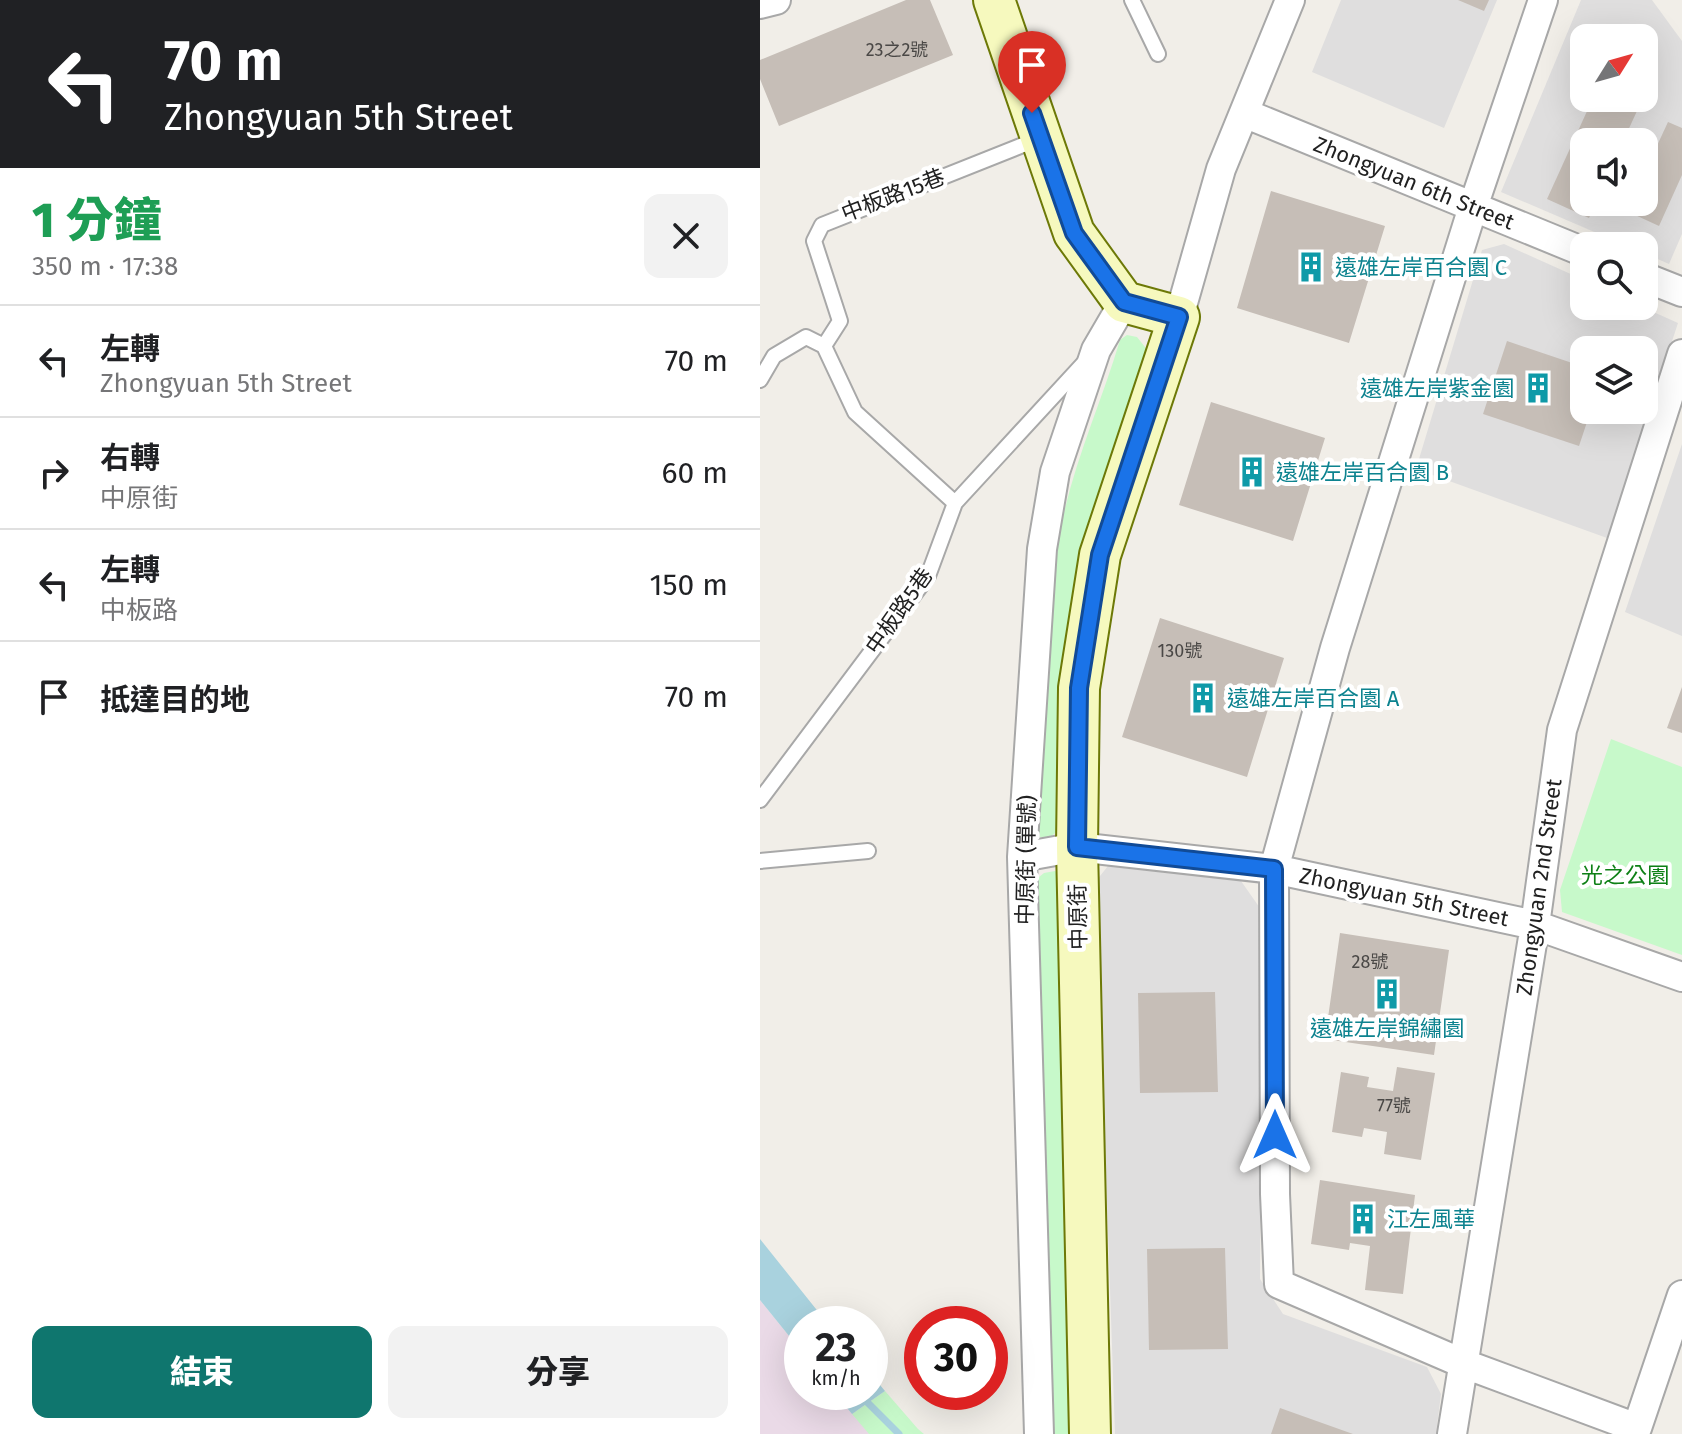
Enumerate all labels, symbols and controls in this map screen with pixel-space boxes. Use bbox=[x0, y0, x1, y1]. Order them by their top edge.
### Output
north arrow bbox=[1570, 24, 1658, 112]
map controls bbox=[1570, 24, 1658, 424]
text: 70 m bbox=[164, 28, 283, 95]
pin bbox=[998, 31, 1066, 113]
icon: left bbox=[32, 32, 136, 136]
house number: 23之2號 bbox=[866, 39, 928, 61]
icon: arrive bbox=[1010, 43, 1054, 87]
text: Zhongyuan 5th Street bbox=[164, 96, 513, 140]
button: sound bbox=[1570, 128, 1658, 216]
street label: Zhongyuan 6th Street bbox=[1310, 130, 1518, 236]
street label: 中板路15巷 bbox=[837, 163, 949, 227]
text: 1 分鐘 bbox=[32, 192, 162, 250]
button: close bbox=[644, 194, 728, 278]
button: search bbox=[1570, 232, 1658, 320]
building icon: 遠雄左岸百合園 C bbox=[1294, 250, 1328, 284]
text: 350 m · 17:38 bbox=[32, 251, 178, 282]
place label: 遠雄左岸百合園 C bbox=[1335, 254, 1507, 281]
text: 左轉 bbox=[100, 331, 160, 367]
button: layers bbox=[1570, 336, 1658, 424]
icon: left bbox=[32, 339, 76, 383]
text: 70 m bbox=[665, 343, 728, 379]
text: Zhongyuan 5th Street bbox=[100, 368, 352, 399]
building icon: 遠雄左岸紫金園 bbox=[1521, 371, 1555, 405]
place label: 遠雄左岸紫金園 bbox=[1360, 375, 1514, 402]
text: 右轉 bbox=[100, 440, 160, 476]
icon: right bbox=[32, 451, 76, 495]
text: 60 m bbox=[662, 455, 728, 491]
building icon: 遠雄左岸百合園 B bbox=[1235, 455, 1269, 489]
place label: 遠雄左岸百合園 B bbox=[1276, 459, 1449, 486]
text: 中原街 bbox=[100, 483, 178, 514]
text: 左轉 bbox=[100, 552, 160, 588]
icon: left bbox=[32, 563, 76, 607]
street label: 中板路5巷 bbox=[860, 563, 938, 659]
text: 150 m bbox=[650, 567, 728, 603]
text: 中板路 bbox=[100, 595, 178, 626]
house number: 130號 bbox=[1158, 640, 1202, 662]
icon: arrive bbox=[32, 675, 76, 719]
text: 70 m bbox=[665, 679, 728, 715]
building icon: 遠雄左岸百合園 A bbox=[1186, 681, 1220, 715]
text: 抵達目的地 bbox=[100, 682, 250, 718]
place label: 遠雄左岸百合園 A bbox=[1227, 685, 1400, 712]
street label: Zhongyuan 2nd Street bbox=[1510, 777, 1568, 997]
street label: 中原街 (單號) bbox=[1011, 795, 1041, 925]
street label: Zhongyuan 5th Street bbox=[1297, 862, 1511, 932]
park label: 光之公園 bbox=[1581, 862, 1669, 889]
street label: 中原街 bbox=[1064, 884, 1092, 950]
house number: 28號 bbox=[1352, 951, 1388, 973]
building icon: 遠雄左岸錦繡園 bbox=[1370, 977, 1404, 1011]
place label: 遠雄左岸錦繡園 bbox=[1310, 1015, 1464, 1042]
position arrow bbox=[1233, 1093, 1317, 1177]
house number: 77號 bbox=[1377, 1095, 1411, 1117]
building icon: 江左風華 bbox=[1346, 1202, 1380, 1236]
place label: 江左風華 bbox=[1387, 1206, 1475, 1233]
speed limit sign: 30 bbox=[904, 1306, 1008, 1410]
text: 23 bbox=[815, 1324, 857, 1372]
button: 結束 bbox=[32, 1326, 372, 1418]
button: 分享 bbox=[388, 1326, 728, 1418]
text: km/h bbox=[811, 1366, 861, 1390]

